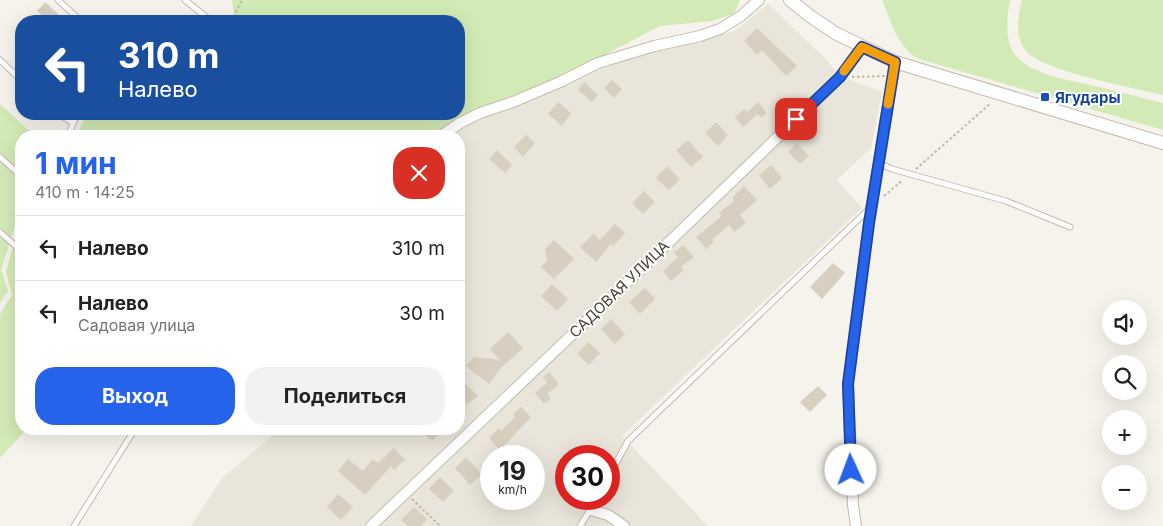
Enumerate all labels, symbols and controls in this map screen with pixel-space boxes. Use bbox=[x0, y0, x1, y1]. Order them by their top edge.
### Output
text: 310 m bbox=[118, 34, 220, 76]
icon: left bbox=[35, 35, 100, 100]
text: Налево bbox=[118, 76, 198, 102]
place label: Ягудары bbox=[1055, 88, 1121, 107]
marker: Ягудары bbox=[1039, 91, 1051, 103]
pin bbox=[775, 98, 817, 140]
icon: arrive bbox=[782, 105, 810, 133]
text: 1 мин bbox=[35, 145, 117, 181]
button: close bbox=[393, 147, 445, 199]
text: 410 m · 14:25 bbox=[35, 182, 135, 202]
icon: left bbox=[35, 234, 63, 262]
street label: САДОВАЯ УЛИЦА bbox=[565, 236, 673, 342]
text: Налево bbox=[78, 237, 149, 260]
text: 310 m bbox=[392, 237, 445, 260]
text: Налево bbox=[78, 292, 149, 315]
icon: left bbox=[35, 299, 63, 327]
map controls bbox=[1102, 300, 1147, 510]
button: sound bbox=[1102, 300, 1147, 345]
text: 30 m bbox=[399, 302, 445, 325]
text: Садовая улица bbox=[78, 315, 195, 335]
button: search bbox=[1102, 355, 1147, 400]
button: Выход bbox=[35, 367, 235, 425]
button: Поделиться bbox=[245, 367, 445, 425]
button: + bbox=[1102, 410, 1147, 455]
position arrow bbox=[824, 443, 876, 495]
speed limit sign: 30 bbox=[555, 445, 620, 510]
text: 19 bbox=[499, 456, 526, 486]
button: − bbox=[1102, 465, 1147, 510]
text: km/h bbox=[498, 482, 527, 497]

